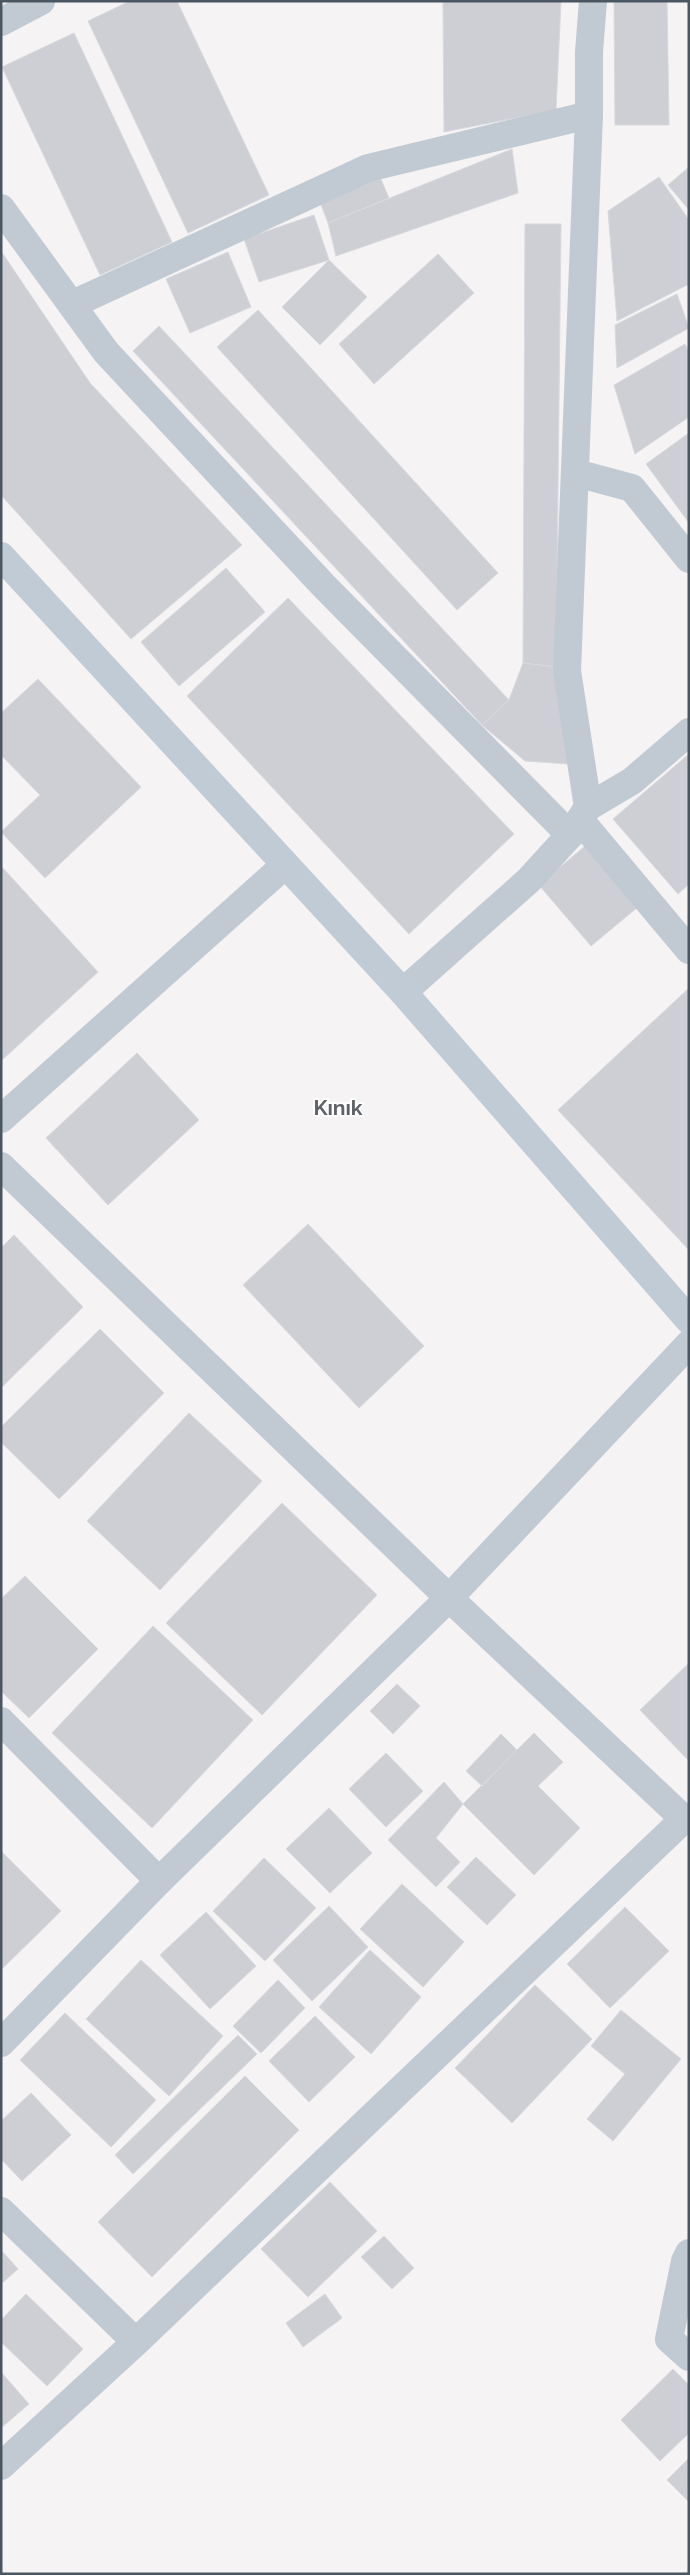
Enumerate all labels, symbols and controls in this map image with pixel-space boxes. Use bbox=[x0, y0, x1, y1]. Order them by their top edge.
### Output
district label: Kınık bbox=[313, 1095, 363, 1120]

